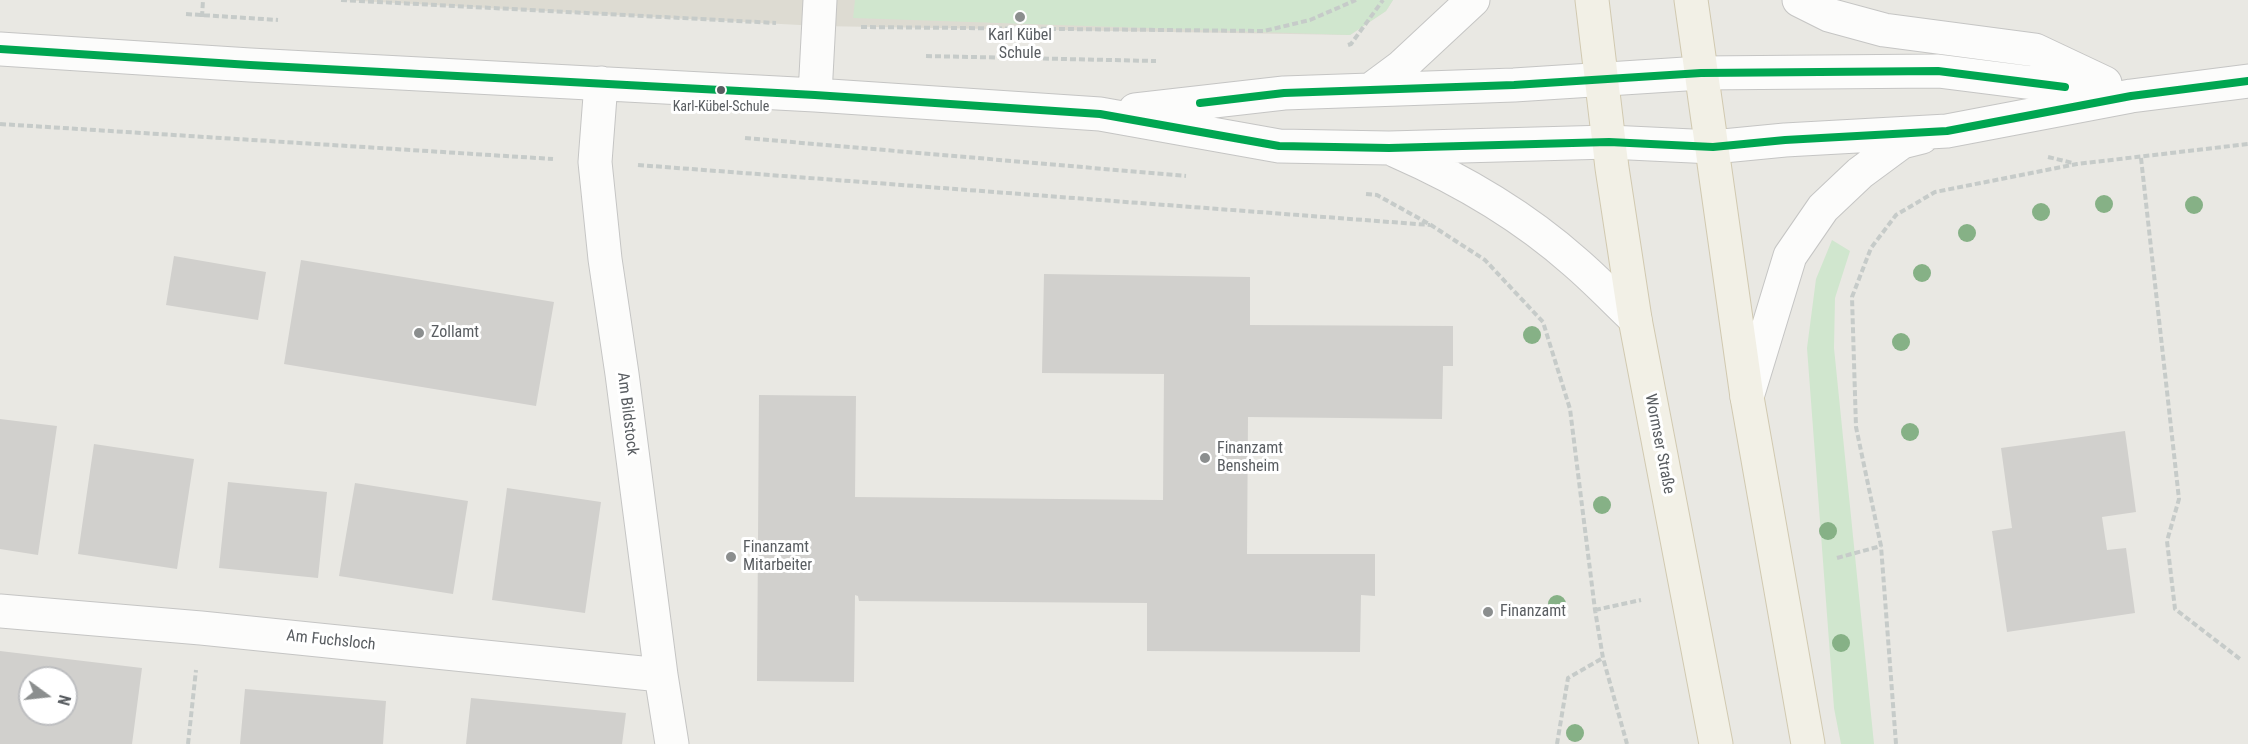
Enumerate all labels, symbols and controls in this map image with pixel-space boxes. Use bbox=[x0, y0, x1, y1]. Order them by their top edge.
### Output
marker: Karl Kübel Schule bbox=[1013, 10, 1027, 24]
place label: Karl Kübel Schule bbox=[988, 26, 1052, 64]
marker: Karl-Kübel-Schule bbox=[715, 84, 727, 96]
place label: Karl-Kübel-Schule bbox=[673, 99, 769, 115]
place label: Zollamt bbox=[431, 323, 479, 343]
marker: Zollamt bbox=[412, 326, 426, 340]
street label: Am Bildstock bbox=[612, 371, 642, 457]
street label: Wormser Straße bbox=[1640, 392, 1678, 496]
place label: Finanzamt Bensheim bbox=[1217, 439, 1283, 477]
marker: Finanzamt Bensheim bbox=[1198, 451, 1212, 465]
place label: Finanzamt Mitarbeiter bbox=[743, 538, 812, 576]
marker: Finanzamt Mitarbeiter bbox=[724, 550, 738, 564]
place label: Finanzamt bbox=[1500, 602, 1566, 622]
marker: Finanzamt bbox=[1481, 605, 1495, 619]
street label: Am Fuchsloch bbox=[286, 627, 376, 655]
north arrow bbox=[18, 666, 78, 726]
text: N bbox=[53, 693, 74, 707]

